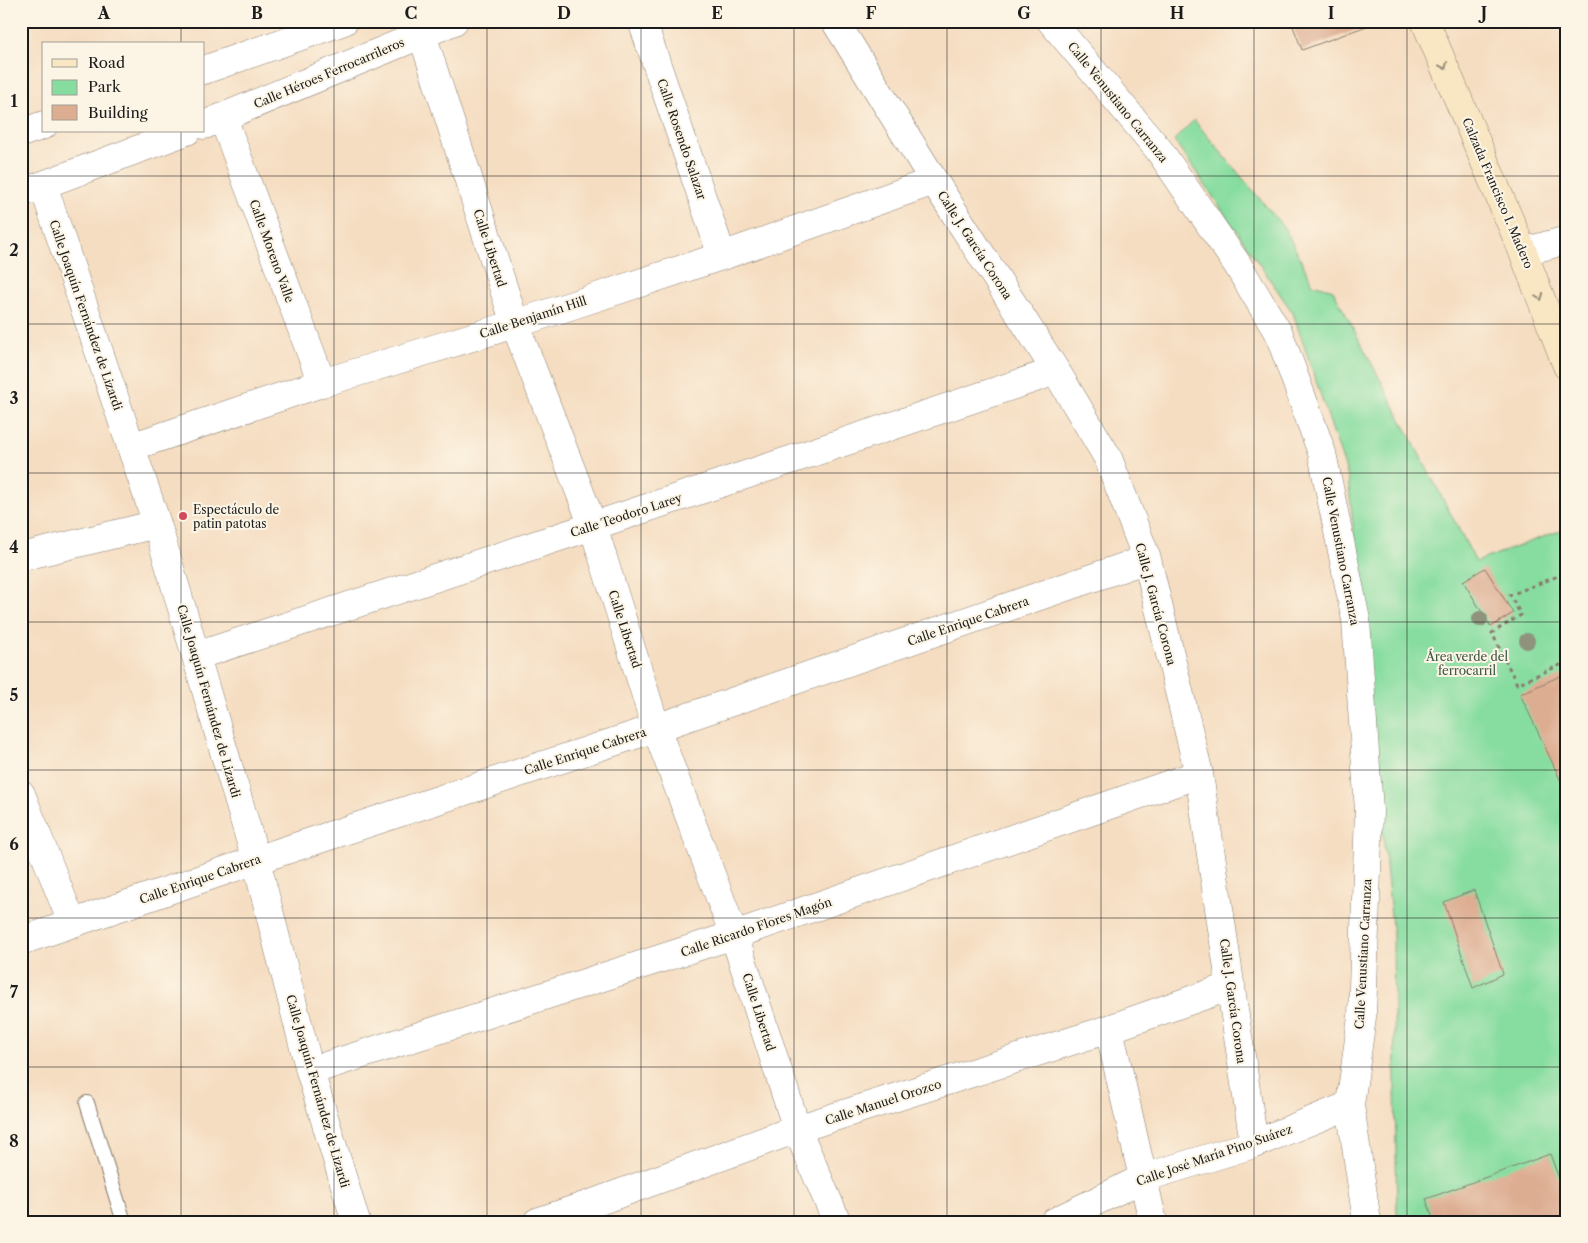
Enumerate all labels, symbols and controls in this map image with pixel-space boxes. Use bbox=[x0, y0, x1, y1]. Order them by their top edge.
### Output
text: A bbox=[97, 3, 111, 23]
text: B bbox=[251, 3, 263, 23]
text: C bbox=[405, 3, 417, 23]
text: D bbox=[557, 3, 571, 23]
text: E bbox=[711, 3, 723, 23]
text: F bbox=[866, 3, 877, 23]
text: G bbox=[1017, 3, 1031, 23]
text: H bbox=[1170, 3, 1184, 23]
text: I bbox=[1328, 3, 1335, 23]
text: J bbox=[1478, 3, 1487, 23]
street label: Calle Héroes Ferrocarrileros bbox=[251, 34, 407, 112]
street label: Calle Venustiano Carranza bbox=[1065, 39, 1172, 166]
legend bbox=[42, 42, 205, 132]
text: Road bbox=[88, 53, 125, 72]
one-way arrow bbox=[1438, 61, 1449, 70]
text: Park bbox=[88, 77, 122, 96]
street label: Calle Rosendo Salazar bbox=[654, 77, 710, 201]
text: 1 bbox=[10, 91, 18, 111]
text: Building bbox=[88, 103, 148, 122]
street label: Calzada Francisco I. Madero bbox=[1459, 115, 1537, 271]
street label: Calle J. García Corona bbox=[934, 188, 1016, 303]
street label: Calle Moreno Valle bbox=[246, 197, 298, 305]
street label: Calle Libertad bbox=[470, 207, 510, 290]
street label: Calle Joaquín Fernández de Lizardi bbox=[46, 218, 126, 412]
text: 2 bbox=[9, 240, 19, 260]
street label: Calle Benjamín Hill bbox=[478, 292, 589, 341]
one-way arrow bbox=[1534, 292, 1544, 301]
text: 3 bbox=[9, 388, 19, 408]
street label: Calle Venustiano Carranza bbox=[1319, 476, 1363, 627]
street label: Calle Teodoro Larey bbox=[568, 490, 684, 540]
place label: Espectáculo de patin patotas bbox=[193, 502, 280, 531]
marker: Espectáculo de patin patotas bbox=[177, 510, 189, 522]
text: 4 bbox=[9, 537, 19, 557]
street label: Calle J. García Corona bbox=[1132, 541, 1180, 667]
street label: Calle Libertad bbox=[605, 588, 645, 671]
street label: Calle Enrique Cabrera bbox=[905, 593, 1031, 649]
street label: Calle Joaquín Fernández de Lizardi bbox=[174, 603, 244, 800]
park label: Área verde del ferrocarril bbox=[1425, 648, 1508, 678]
text: 5 bbox=[10, 685, 19, 705]
street label: Calle Enrique Cabrera bbox=[522, 724, 649, 778]
text: 6 bbox=[9, 834, 19, 854]
street label: Calle Enrique Cabrera bbox=[137, 851, 263, 907]
street label: Calle Venustiano Carranza bbox=[1352, 878, 1374, 1030]
street label: Calle Ricardo Flores Magón bbox=[679, 894, 834, 960]
street label: Calle J. García Corona bbox=[1217, 938, 1249, 1065]
street label: Calle Libertad bbox=[739, 971, 779, 1054]
text: 7 bbox=[10, 982, 19, 1002]
street label: Calle Joaquín Fernández de Lizardi bbox=[283, 993, 353, 1190]
street label: Calle Manuel Orozco bbox=[823, 1076, 943, 1128]
street label: Calle José María Pino Suárez bbox=[1134, 1121, 1294, 1189]
text: 8 bbox=[9, 1131, 19, 1151]

